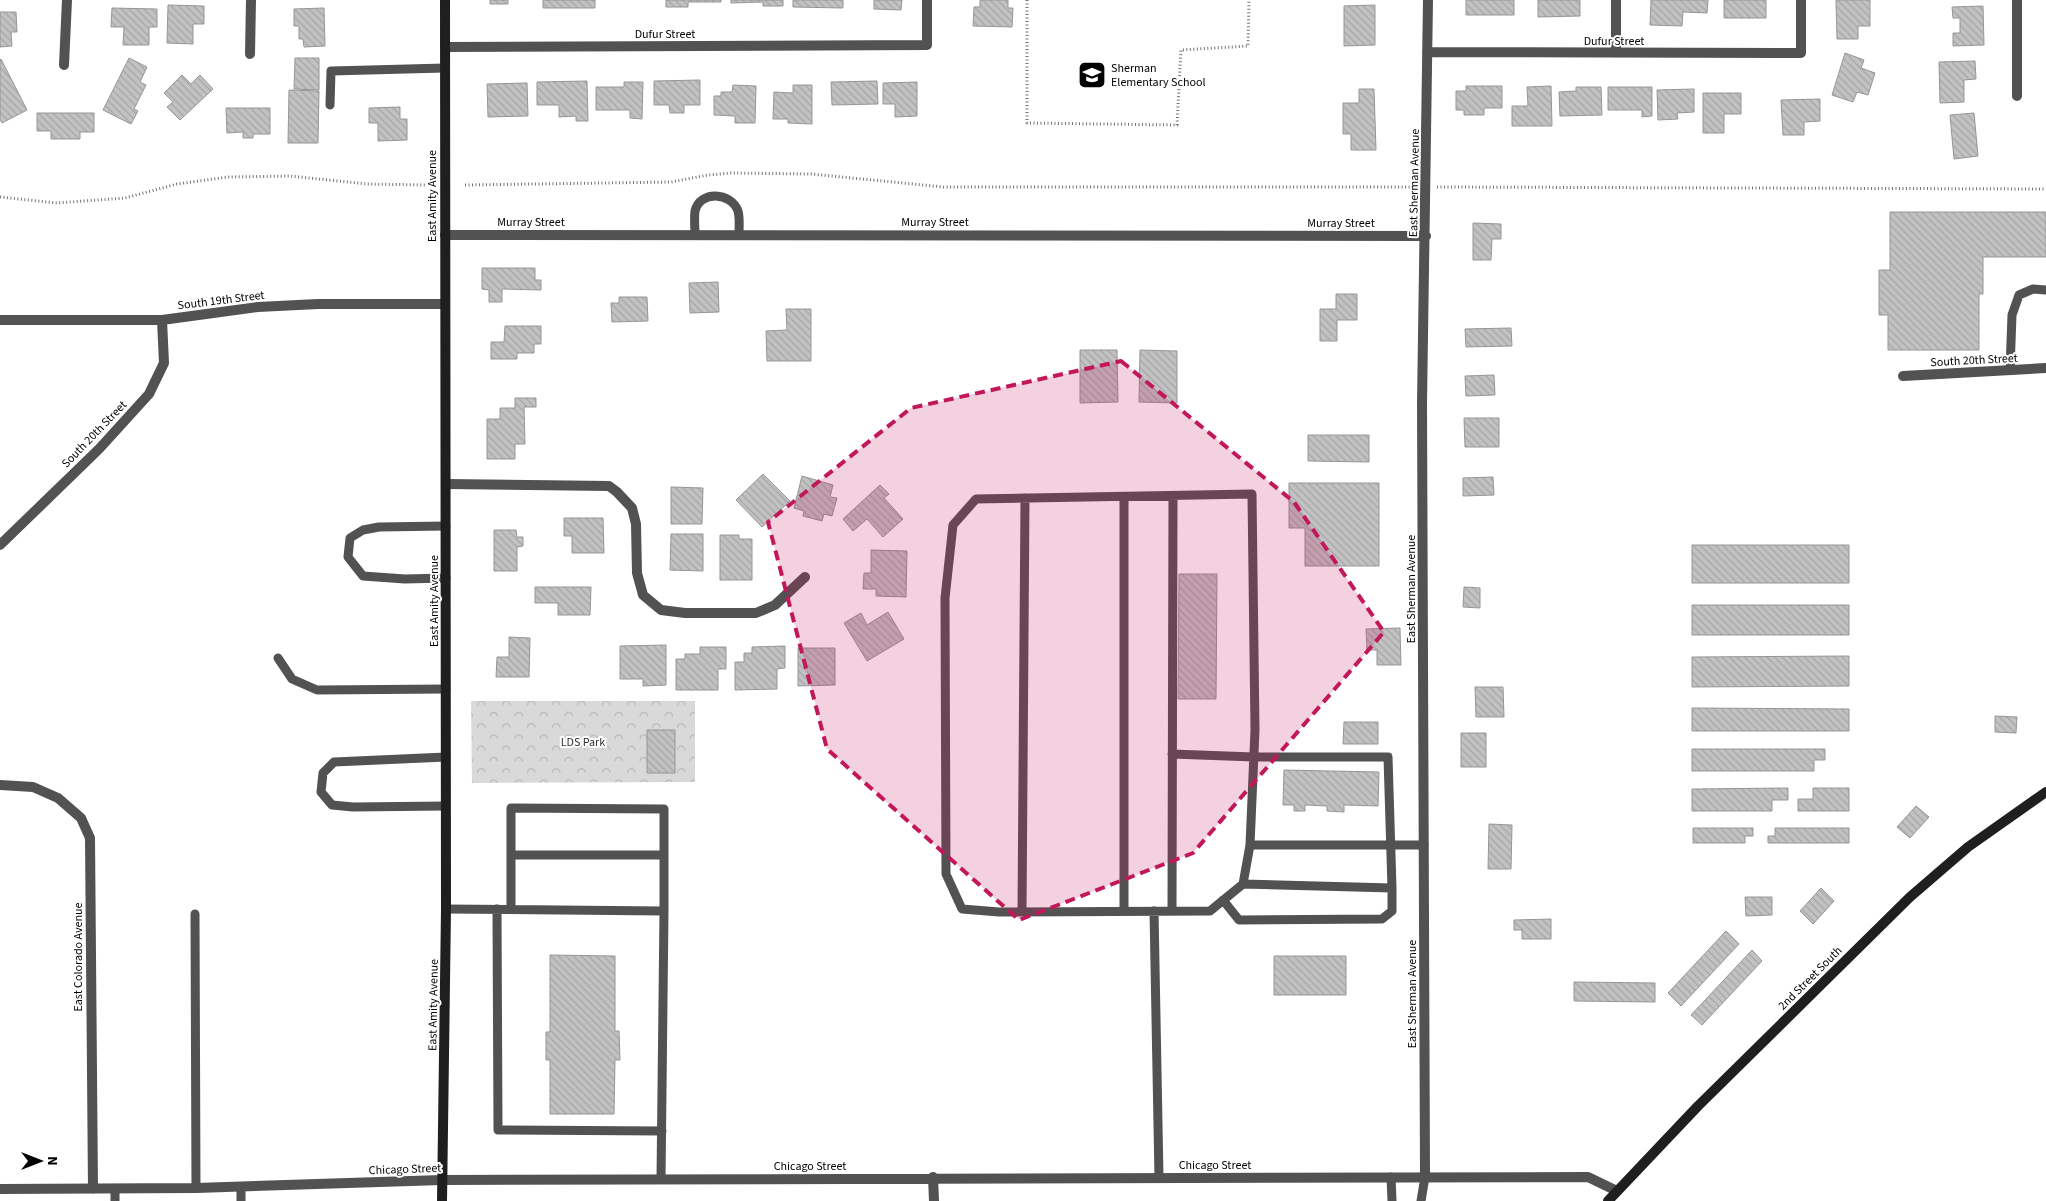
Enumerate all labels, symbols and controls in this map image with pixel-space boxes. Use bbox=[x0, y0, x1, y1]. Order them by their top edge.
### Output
street label: Dufur Street bbox=[635, 26, 695, 43]
street label: Dufur Street bbox=[1584, 33, 1644, 50]
school or university icon: Sherman Elementary School bbox=[1077, 60, 1107, 90]
place label: Sherman Elementary School bbox=[1111, 60, 1206, 91]
street label: East Sherman Avenue bbox=[1405, 129, 1424, 237]
street label: East Amity Avenue bbox=[424, 150, 441, 242]
street label: Murray Street bbox=[497, 214, 565, 231]
street label: Murray Street bbox=[901, 214, 969, 231]
street label: Murray Street bbox=[1307, 215, 1375, 232]
street label: South 19th Street bbox=[177, 287, 265, 314]
street label: South 20th Street bbox=[1930, 350, 2018, 371]
street label: South 20th Street bbox=[58, 397, 131, 472]
street label: East Sherman Avenue bbox=[1403, 535, 1420, 643]
street label: East Amity Avenue bbox=[426, 555, 443, 647]
park label: LDS Park bbox=[561, 734, 605, 751]
street label: East Colorado Avenue bbox=[70, 902, 87, 1012]
street label: East Sherman Avenue bbox=[1404, 940, 1421, 1048]
street label: 2nd Street South bbox=[1775, 943, 1846, 1014]
street label: East Amity Avenue bbox=[424, 959, 443, 1051]
north arrow bbox=[15, 1136, 65, 1186]
text: N bbox=[42, 1156, 62, 1166]
street label: Chicago Street bbox=[1179, 1157, 1251, 1174]
street label: Chicago Street bbox=[774, 1158, 846, 1175]
street label: Chicago Street bbox=[368, 1160, 442, 1179]

